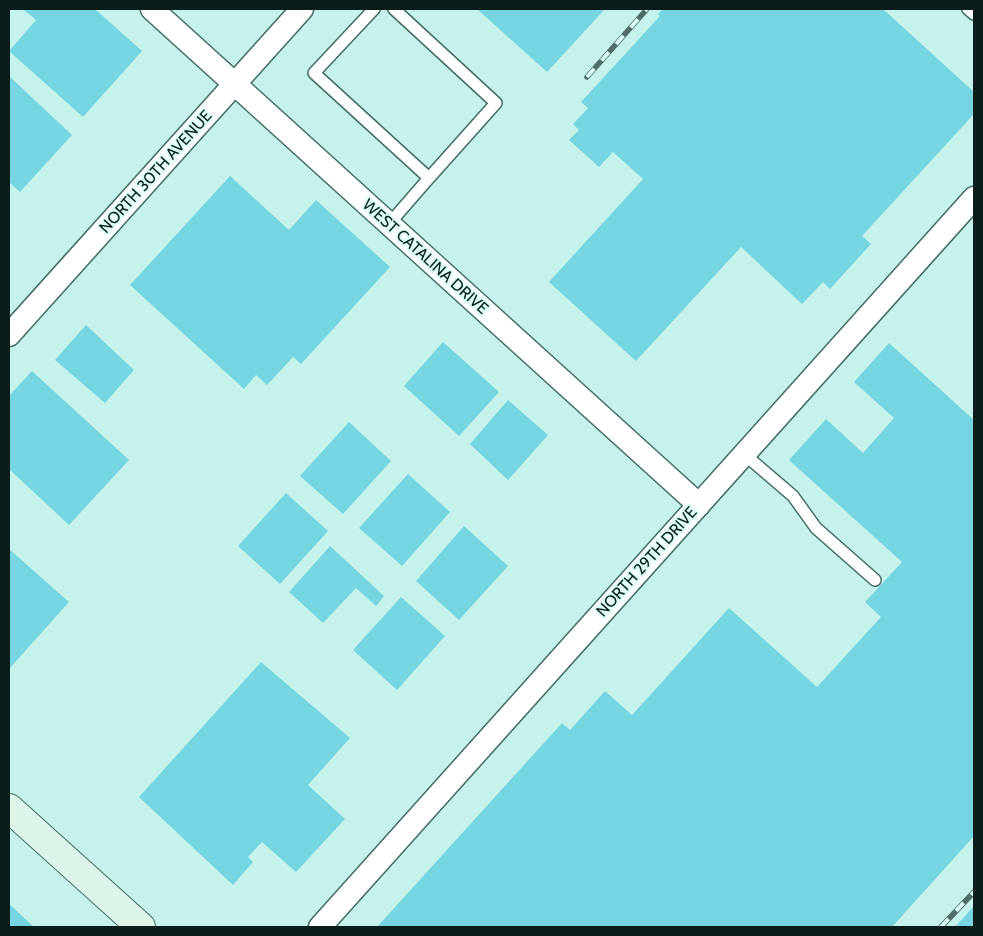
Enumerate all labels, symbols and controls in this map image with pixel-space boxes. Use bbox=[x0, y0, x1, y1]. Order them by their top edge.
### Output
street label: NORTH 30TH AVENUE bbox=[96, 107, 216, 237]
street label: WEST CATALINA DRIVE bbox=[358, 195, 492, 319]
street label: NORTH 29TH DRIVE bbox=[593, 503, 701, 621]

